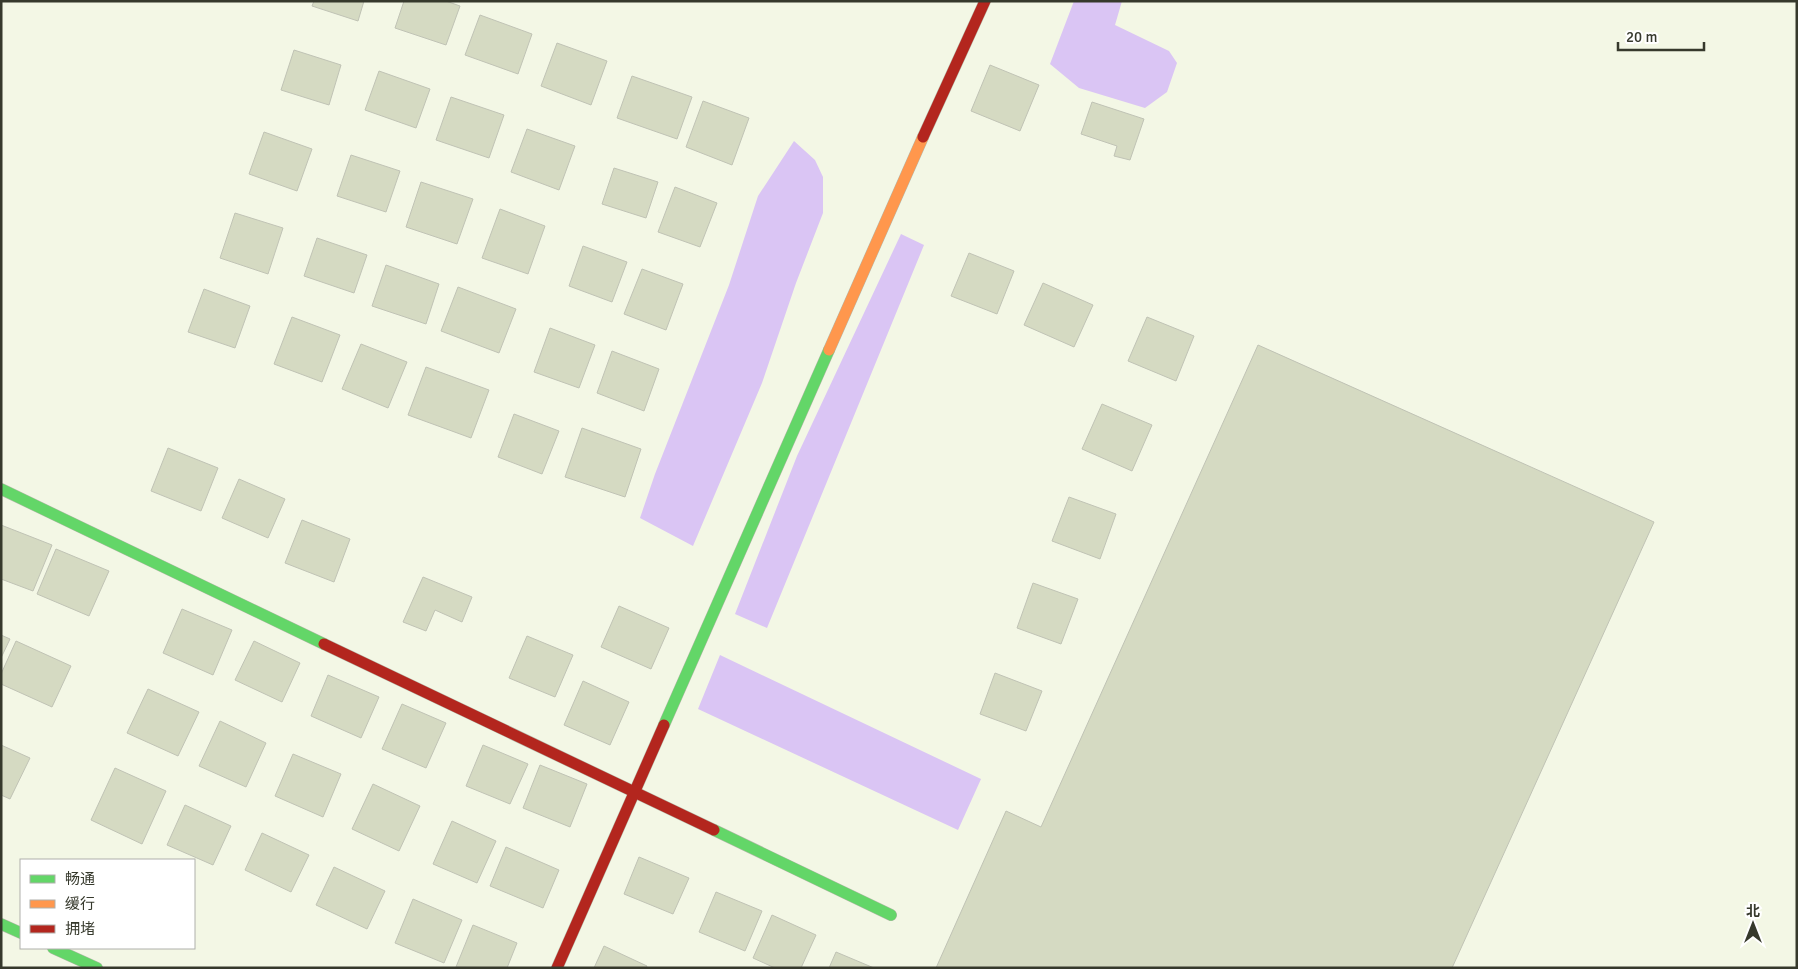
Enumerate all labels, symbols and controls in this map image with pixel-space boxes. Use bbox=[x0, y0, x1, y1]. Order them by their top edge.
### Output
scale bar bbox=[1618, 20, 1704, 52]
text: 20 m bbox=[1626, 28, 1657, 46]
legend bbox=[20, 859, 195, 949]
text: 畅通 bbox=[65, 870, 95, 888]
text: 缓行 bbox=[65, 895, 95, 913]
north arrow bbox=[1728, 899, 1778, 949]
text: 北 bbox=[1746, 903, 1760, 920]
text: 拥堵 bbox=[65, 920, 95, 938]

